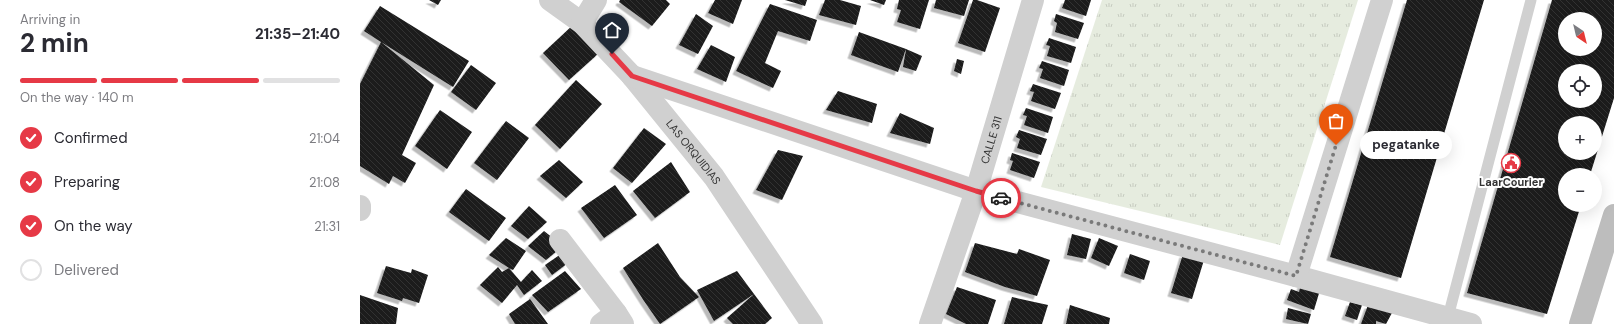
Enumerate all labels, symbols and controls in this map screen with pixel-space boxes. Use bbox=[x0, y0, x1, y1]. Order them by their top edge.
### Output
text: Arriving in bbox=[20, 11, 80, 28]
north arrow bbox=[1558, 12, 1602, 56]
map controls bbox=[1558, 12, 1602, 212]
pin bbox=[595, 13, 629, 54]
icon: home bbox=[601, 19, 623, 41]
text: 21:35–21:40 bbox=[255, 24, 340, 44]
text: 2 min bbox=[20, 26, 89, 60]
button: locate bbox=[1558, 64, 1602, 108]
text: On the way · 140 m bbox=[20, 89, 134, 106]
pin bbox=[1319, 104, 1353, 145]
icon: bag bbox=[1325, 110, 1347, 132]
street label: CALLE 311 bbox=[978, 114, 1005, 165]
button: + bbox=[1558, 116, 1602, 160]
street label: LAS ORQUIDIAS bbox=[663, 117, 724, 187]
icon: check bbox=[20, 127, 42, 149]
text: Confirmed bbox=[54, 128, 128, 148]
text: 21:04 bbox=[309, 130, 340, 147]
callout: pegatanke bbox=[1360, 131, 1452, 159]
text: pegatanke bbox=[1372, 136, 1440, 153]
public building icon: LaarCourier bbox=[1500, 152, 1522, 174]
button: − bbox=[1558, 168, 1602, 212]
icon: check bbox=[20, 171, 42, 193]
text: Preparing bbox=[54, 172, 120, 192]
text: 21:08 bbox=[309, 174, 340, 191]
place label: LaarCourier bbox=[1479, 175, 1543, 189]
courier bbox=[981, 178, 1021, 218]
icon: car bbox=[990, 187, 1012, 209]
icon: check bbox=[20, 215, 42, 237]
text: On the way bbox=[54, 216, 133, 236]
text: 21:31 bbox=[314, 218, 340, 235]
text: Delivered bbox=[54, 260, 119, 280]

